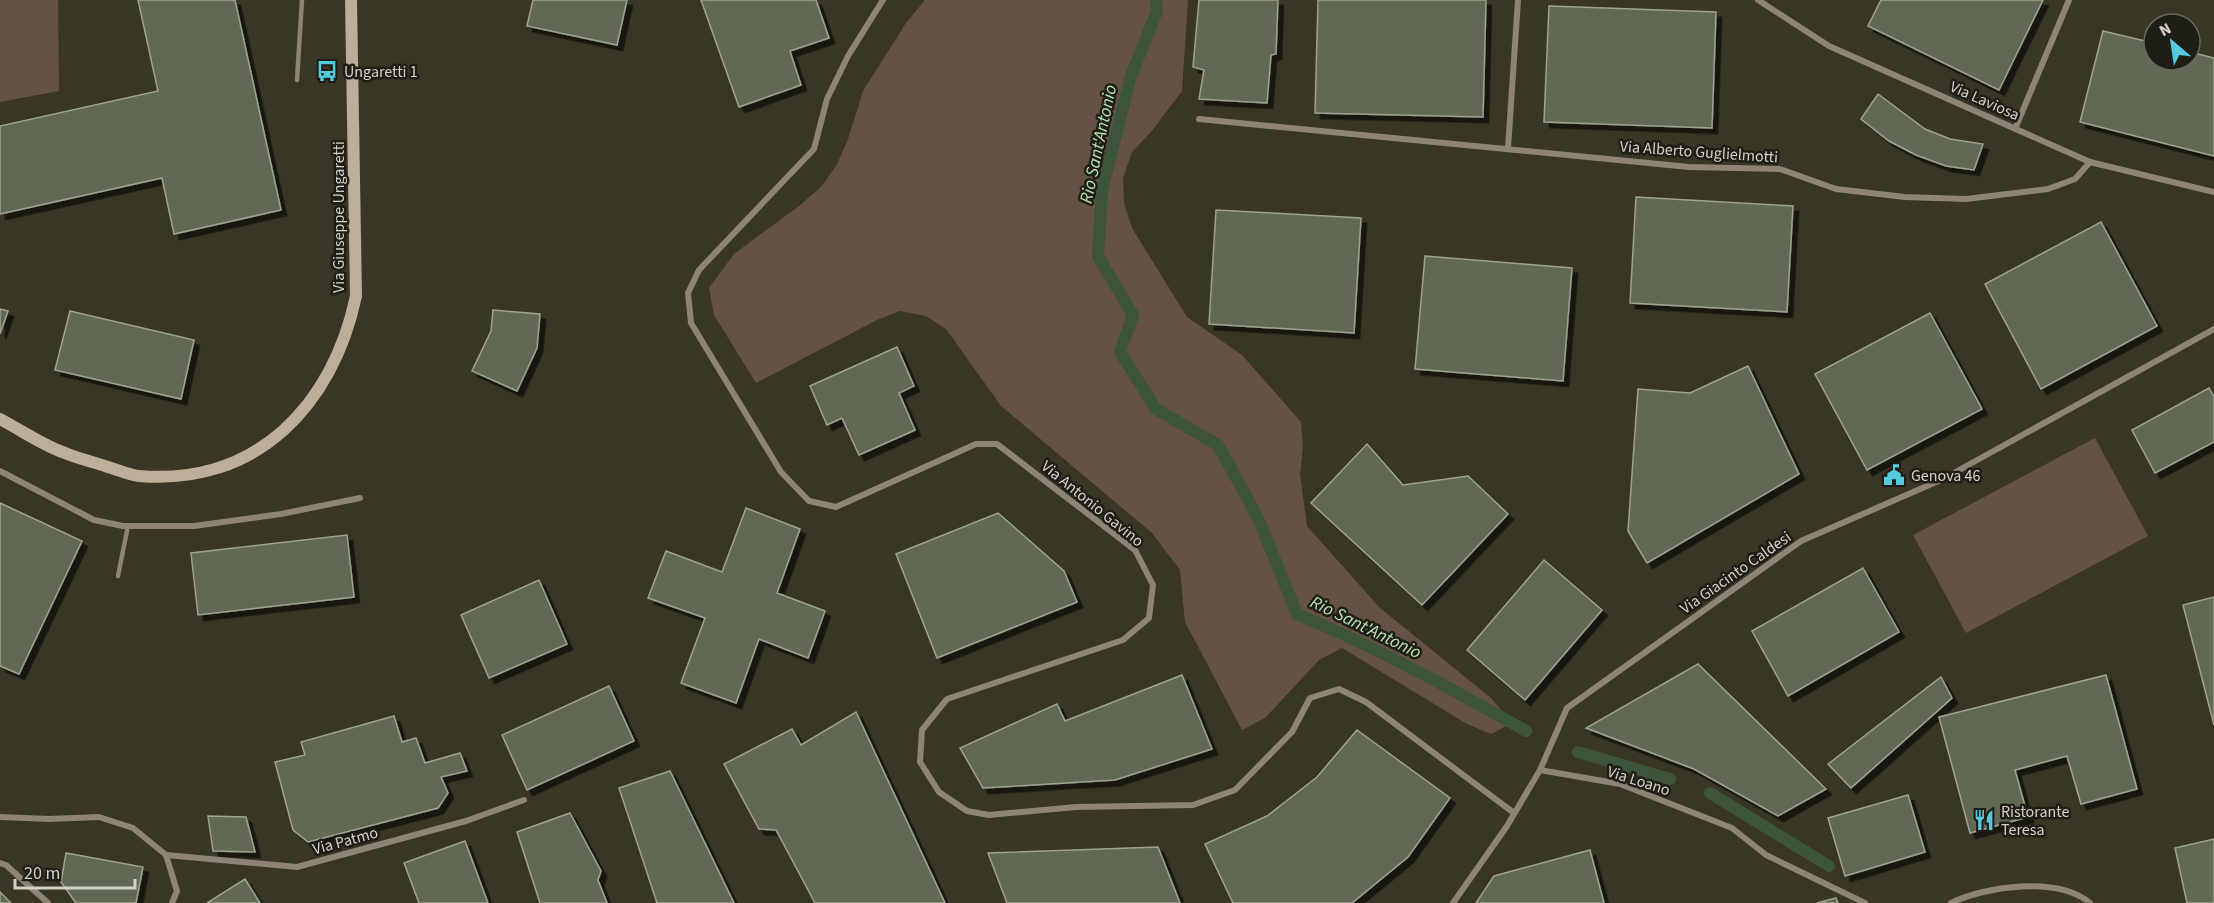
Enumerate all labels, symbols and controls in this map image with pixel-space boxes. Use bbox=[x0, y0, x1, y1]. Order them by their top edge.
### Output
north arrow bbox=[2142, 12, 2202, 72]
text: N bbox=[2155, 18, 2175, 42]
bus stop icon: Ungaretti 1 bbox=[315, 59, 339, 83]
place label: Ungaretti 1 bbox=[344, 61, 418, 83]
street label: Via Laviosa bbox=[1946, 76, 2023, 126]
water label: Rio Sant'Antonio bbox=[1074, 82, 1123, 206]
street label: Via Alberto Guglielmotti bbox=[1619, 136, 1779, 168]
street label: Via Giuseppe Ungaretti bbox=[328, 141, 350, 293]
street label: Via Antonio Gavino bbox=[1036, 456, 1148, 552]
public building icon: Genova 46 bbox=[1882, 463, 1906, 487]
place label: Genova 46 bbox=[1911, 465, 1981, 487]
street label: Via Giacinto Caldesi bbox=[1676, 526, 1796, 619]
water label: Rio Sant'Antonio bbox=[1306, 590, 1426, 665]
street label: Via Loano bbox=[1604, 760, 1673, 801]
place label: Ristorante Teresa bbox=[2001, 801, 2069, 841]
restaurant icon: Ristorante Teresa bbox=[1972, 808, 1996, 832]
street label: Via Patmo bbox=[310, 822, 380, 860]
scale bar bbox=[15, 852, 135, 890]
text: 20 m bbox=[24, 861, 60, 886]

